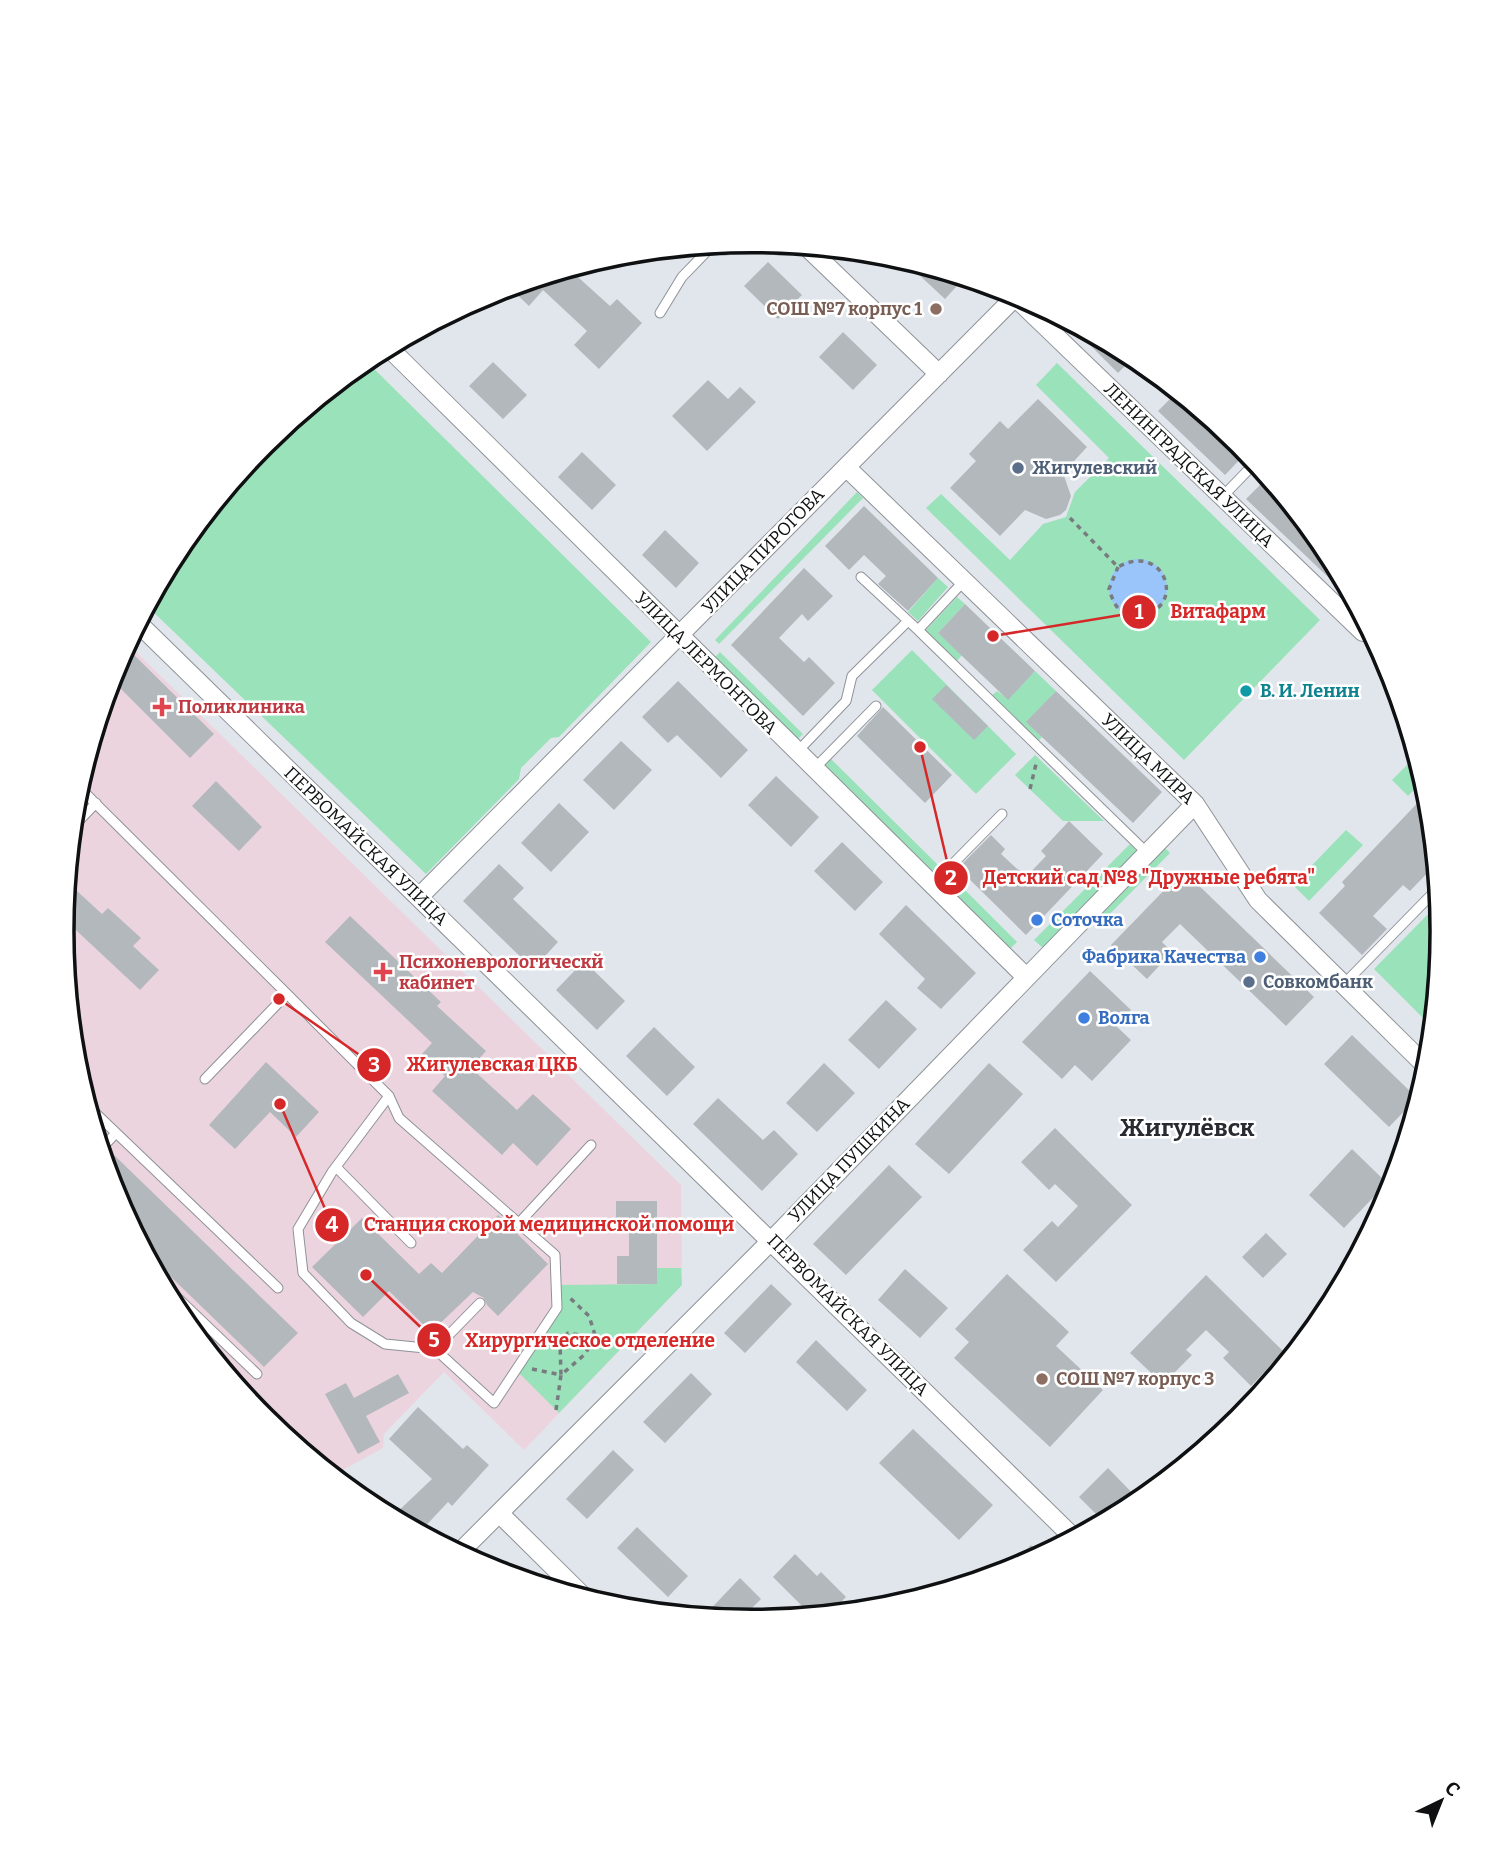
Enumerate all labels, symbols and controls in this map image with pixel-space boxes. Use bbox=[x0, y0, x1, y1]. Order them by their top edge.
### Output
place label: СОШ №7 корпус 1 bbox=[766, 298, 922, 320]
marker: СОШ №7 корпус 1 bbox=[928, 301, 944, 317]
street label: ЛЕНИНГРАДСКАЯ УЛИЦА bbox=[1099, 378, 1279, 552]
place label: Жигулевский bbox=[1032, 457, 1157, 479]
marker: Жигулевский bbox=[1010, 460, 1026, 476]
street label: УЛИЦА ПИРОГОВА bbox=[697, 483, 829, 619]
street label: УЛИЦА ЛЕРМОНТОВА bbox=[630, 587, 782, 739]
callout: Витафарм bbox=[1122, 592, 1280, 632]
text: 1 bbox=[1134, 599, 1144, 625]
text: Витафарм bbox=[1170, 600, 1266, 623]
place label: В. И. Ленин bbox=[1260, 680, 1360, 702]
marker: В. И. Ленин bbox=[1238, 683, 1254, 699]
place label: Поликлиника bbox=[178, 696, 305, 718]
marker: Поликлиника bbox=[152, 697, 172, 717]
street label: УЛИЦА МИРА bbox=[1097, 709, 1199, 809]
street label: ПЕРВОМАЙСКАЯ УЛИЦА bbox=[280, 762, 453, 930]
callout: Детский сад №8 "Дружные ребята" bbox=[934, 858, 1329, 898]
text: 2 bbox=[945, 865, 957, 891]
text: Детский сад №8 "Дружные ребята" bbox=[983, 866, 1315, 889]
place label: Соточка bbox=[1051, 909, 1123, 931]
marker: Соточка bbox=[1029, 912, 1045, 928]
place label: Фабрика Качества bbox=[1082, 946, 1246, 968]
marker: Фабрика Качества bbox=[1252, 949, 1268, 965]
place label: Психоневрологическй кабинет bbox=[399, 951, 603, 994]
marker: Психоневрологическй кабинет bbox=[373, 962, 393, 982]
place label: Совкомбанк bbox=[1263, 971, 1373, 993]
marker: Совкомбанк bbox=[1241, 974, 1257, 990]
place label: Волга bbox=[1098, 1007, 1150, 1029]
marker: Волга bbox=[1076, 1010, 1092, 1026]
callout: Жигулевская ЦКБ bbox=[357, 1045, 591, 1085]
text: 3 bbox=[368, 1052, 380, 1078]
text: Жигулевская ЦКБ bbox=[406, 1053, 578, 1076]
street label: УЛИЦА ПУШКИНА bbox=[784, 1093, 914, 1227]
district label: Жигулёвск bbox=[1120, 1114, 1255, 1142]
callout: Станция скорой медицинской помощи bbox=[314, 1205, 748, 1245]
text: 4 bbox=[326, 1212, 339, 1238]
text: Станция скорой медицинской помощи bbox=[364, 1213, 735, 1236]
street label: ПЕРВОМАЙСКАЯ УЛИЦА bbox=[763, 1230, 933, 1400]
callout: Хирургическое отделение bbox=[416, 1320, 729, 1360]
text: 5 bbox=[428, 1327, 440, 1353]
text: Хирургическое отделение bbox=[465, 1329, 715, 1352]
place label: СОШ №7 корпус 3 bbox=[1056, 1368, 1214, 1390]
marker: СОШ №7 корпус 3 bbox=[1034, 1371, 1050, 1387]
north arrow bbox=[1406, 1766, 1476, 1836]
text: С bbox=[1440, 1776, 1464, 1801]

